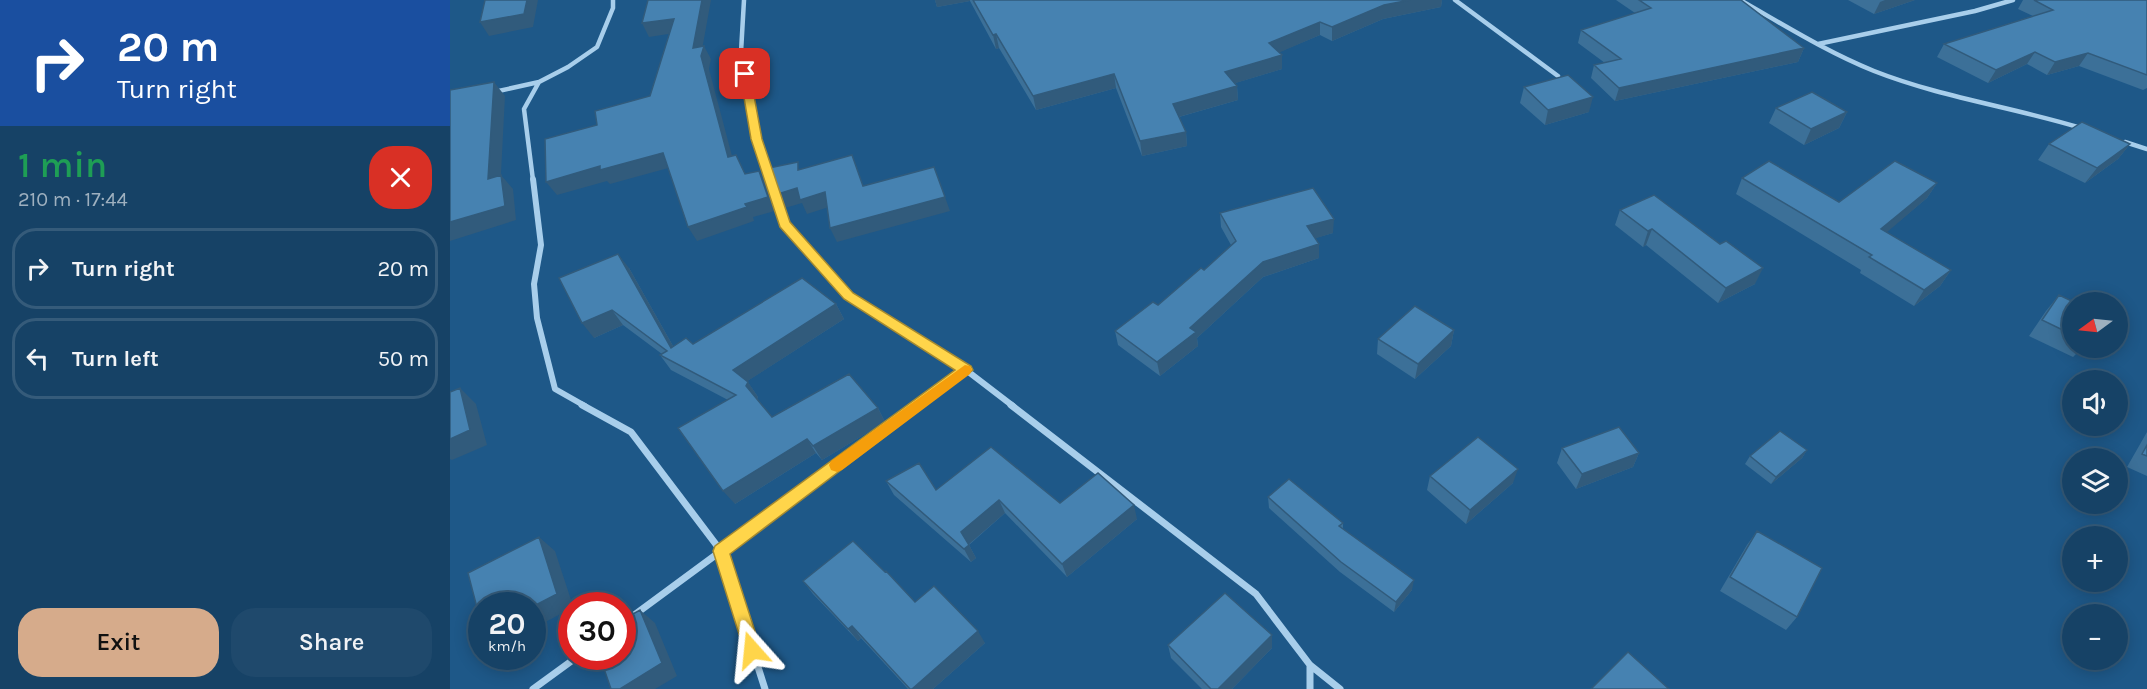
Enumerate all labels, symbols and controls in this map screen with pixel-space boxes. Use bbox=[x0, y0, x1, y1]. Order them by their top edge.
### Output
text: 20 m bbox=[117, 22, 219, 72]
icon: right bbox=[18, 24, 96, 102]
pin bbox=[719, 48, 770, 99]
icon: arrive bbox=[728, 57, 761, 90]
text: Turn right bbox=[117, 73, 237, 105]
text: 1 min bbox=[18, 144, 107, 186]
button: close bbox=[369, 146, 432, 209]
text: 210 m · 17:44 bbox=[18, 188, 128, 211]
icon: right bbox=[21, 252, 54, 285]
text: Turn right bbox=[72, 256, 175, 282]
text: 20 m bbox=[377, 256, 429, 282]
north arrow bbox=[2062, 292, 2128, 358]
map controls bbox=[2062, 292, 2128, 670]
icon: left bbox=[21, 342, 54, 375]
text: Turn left bbox=[72, 346, 159, 372]
text: 50 m bbox=[378, 346, 429, 372]
button: sound bbox=[2062, 370, 2128, 436]
button: layers bbox=[2062, 448, 2128, 514]
button: + bbox=[2062, 526, 2128, 592]
speed limit sign: 30 bbox=[558, 592, 636, 670]
button: − bbox=[2062, 604, 2128, 670]
text: 20 bbox=[488, 606, 526, 642]
button: Exit bbox=[18, 608, 219, 677]
button: Share bbox=[231, 608, 432, 677]
position arrow bbox=[720, 618, 784, 682]
text: km/h bbox=[488, 637, 526, 655]

